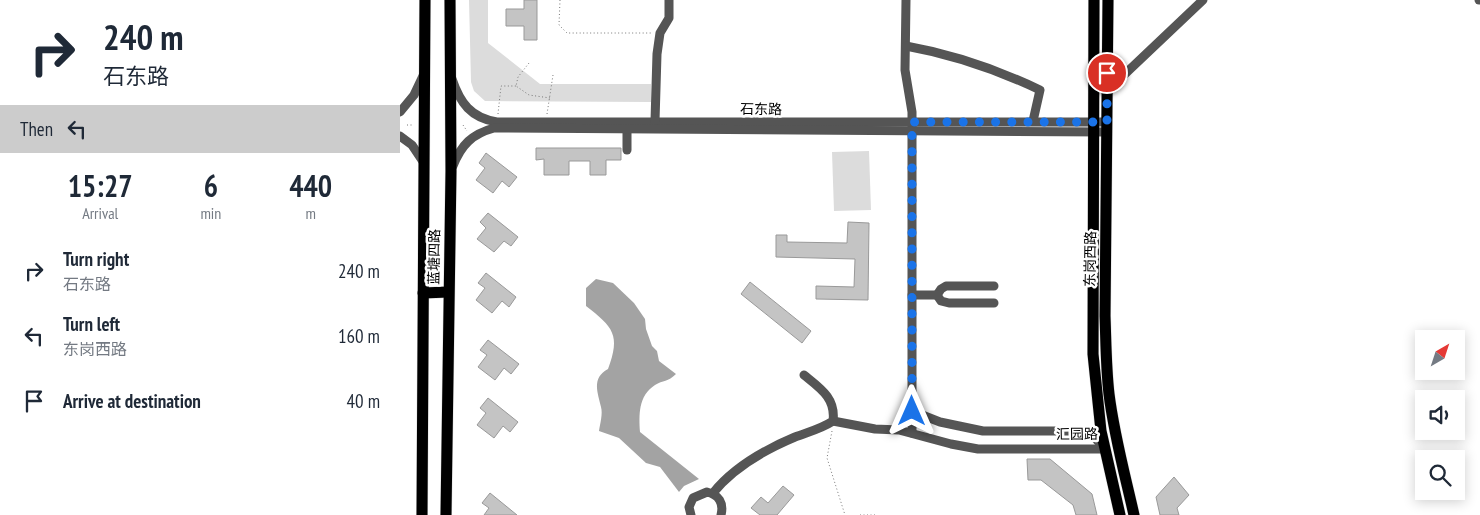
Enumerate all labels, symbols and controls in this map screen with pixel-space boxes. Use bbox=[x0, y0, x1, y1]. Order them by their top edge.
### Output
text: 240 m bbox=[103, 14, 184, 60]
icon: right bbox=[20, 20, 85, 85]
pin bbox=[1086, 52, 1128, 94]
icon: arrive bbox=[1093, 59, 1121, 87]
text: 石东路 bbox=[103, 62, 169, 90]
street label: 石东路 bbox=[740, 100, 782, 118]
icon: left bbox=[63, 115, 91, 143]
text: Then bbox=[20, 117, 53, 141]
text: 15:27 bbox=[68, 166, 133, 205]
text: 6 bbox=[204, 166, 218, 205]
text: 440 bbox=[289, 166, 332, 205]
text: Arrival bbox=[82, 203, 118, 223]
text: min bbox=[200, 203, 221, 223]
text: m bbox=[305, 203, 316, 223]
street label: 蓝塘四路 bbox=[425, 229, 443, 285]
street label: 东岗西路 bbox=[1081, 231, 1099, 287]
text: Turn right bbox=[63, 247, 129, 271]
icon: right bbox=[20, 257, 48, 285]
text: 240 m bbox=[338, 259, 380, 283]
text: 石东路 bbox=[63, 274, 111, 294]
text: Turn left bbox=[63, 312, 120, 336]
icon: left bbox=[20, 322, 48, 350]
text: 160 m bbox=[338, 324, 380, 348]
north arrow bbox=[1415, 330, 1465, 380]
map controls bbox=[1415, 330, 1465, 500]
text: 东岗西路 bbox=[63, 339, 127, 359]
position arrow bbox=[885, 384, 937, 436]
icon: arrive bbox=[20, 387, 48, 415]
text: Arrive at destination bbox=[63, 389, 201, 413]
text: 40 m bbox=[347, 389, 380, 413]
button: sound bbox=[1415, 390, 1465, 440]
street label: 汇园路 bbox=[1056, 425, 1098, 443]
button: search bbox=[1415, 450, 1465, 500]

